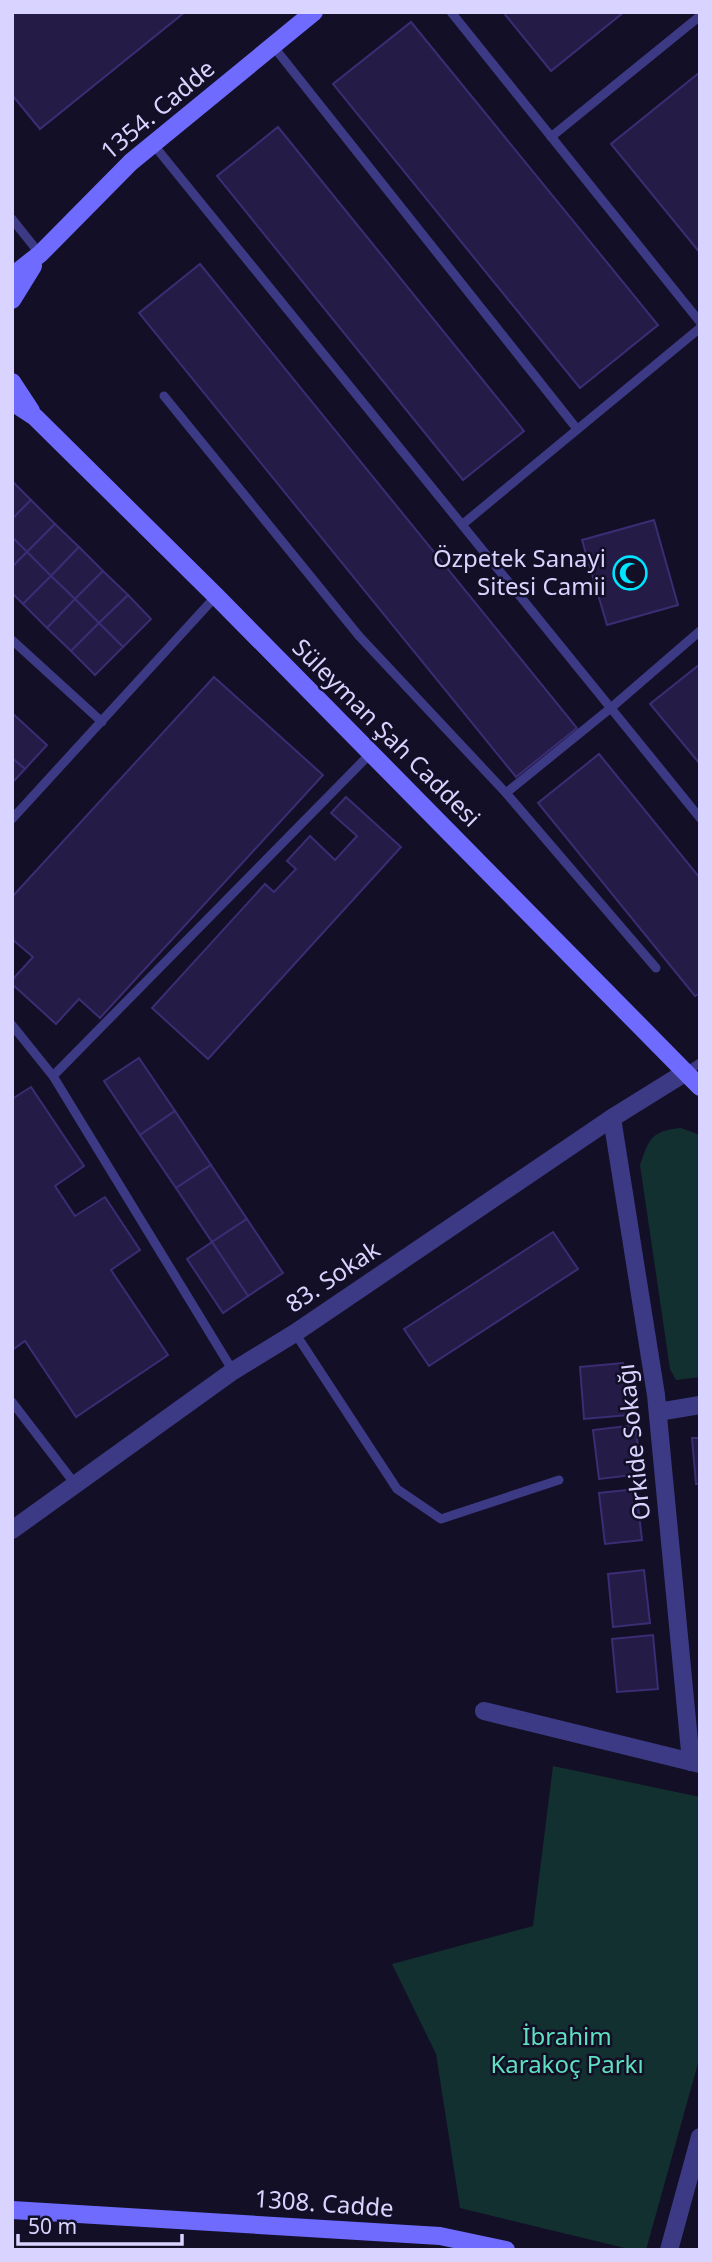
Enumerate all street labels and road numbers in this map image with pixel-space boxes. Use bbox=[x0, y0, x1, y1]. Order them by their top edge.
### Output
street label: 1354. Cadde bbox=[93, 51, 221, 166]
street label: Süleyman Şah Caddesi bbox=[286, 631, 488, 833]
street label: 83. Sokak bbox=[279, 1232, 386, 1319]
street label: Orkide Sokağı bbox=[608, 1362, 657, 1522]
street label: 1308. Cadde bbox=[253, 2181, 395, 2224]

